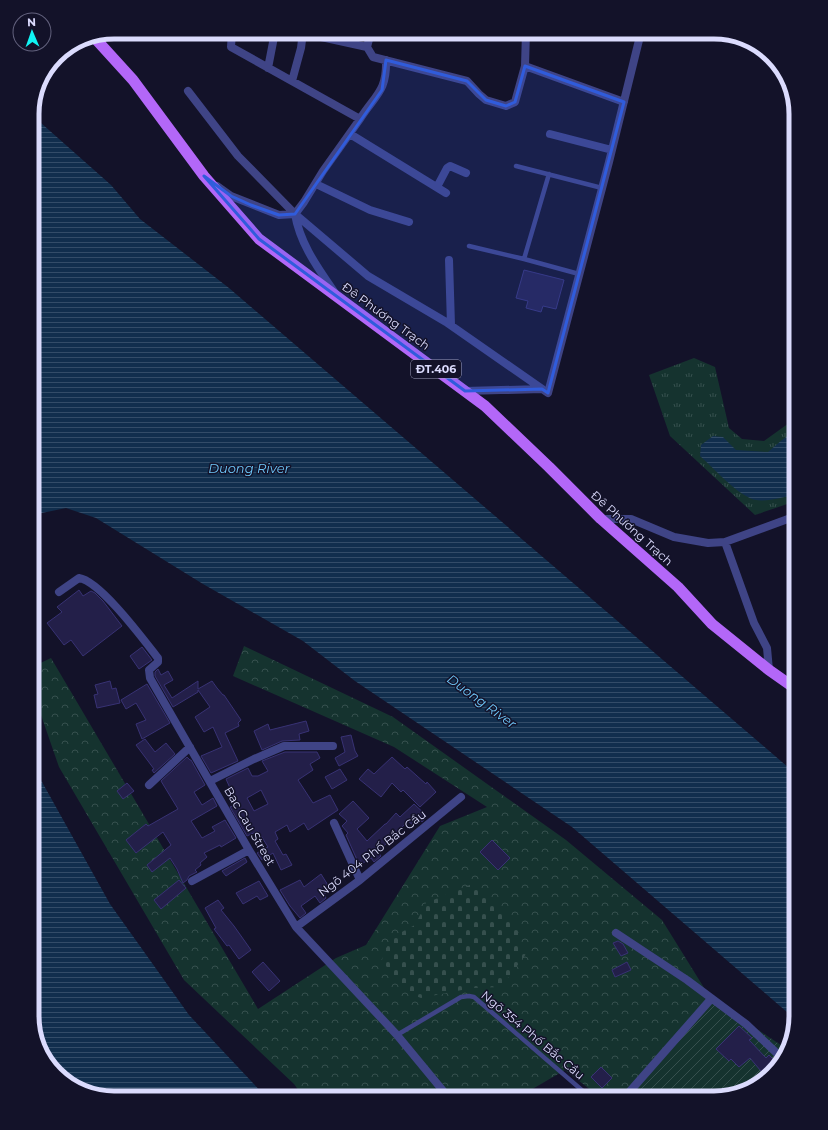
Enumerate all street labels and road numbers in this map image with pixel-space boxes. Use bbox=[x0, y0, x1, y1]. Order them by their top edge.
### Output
street label: Đê Phương Trạch bbox=[339, 279, 433, 353]
road number: ĐT.406 bbox=[411, 360, 461, 378]
street label: Đê Phương Trạch bbox=[588, 487, 676, 569]
street label: Bac Cau Street bbox=[221, 784, 279, 868]
street label: Ngõ 404 Phố Bắc Cầu bbox=[315, 806, 429, 900]
street label: Ngõ 354 Phố Bắc Cầu bbox=[478, 987, 588, 1083]

